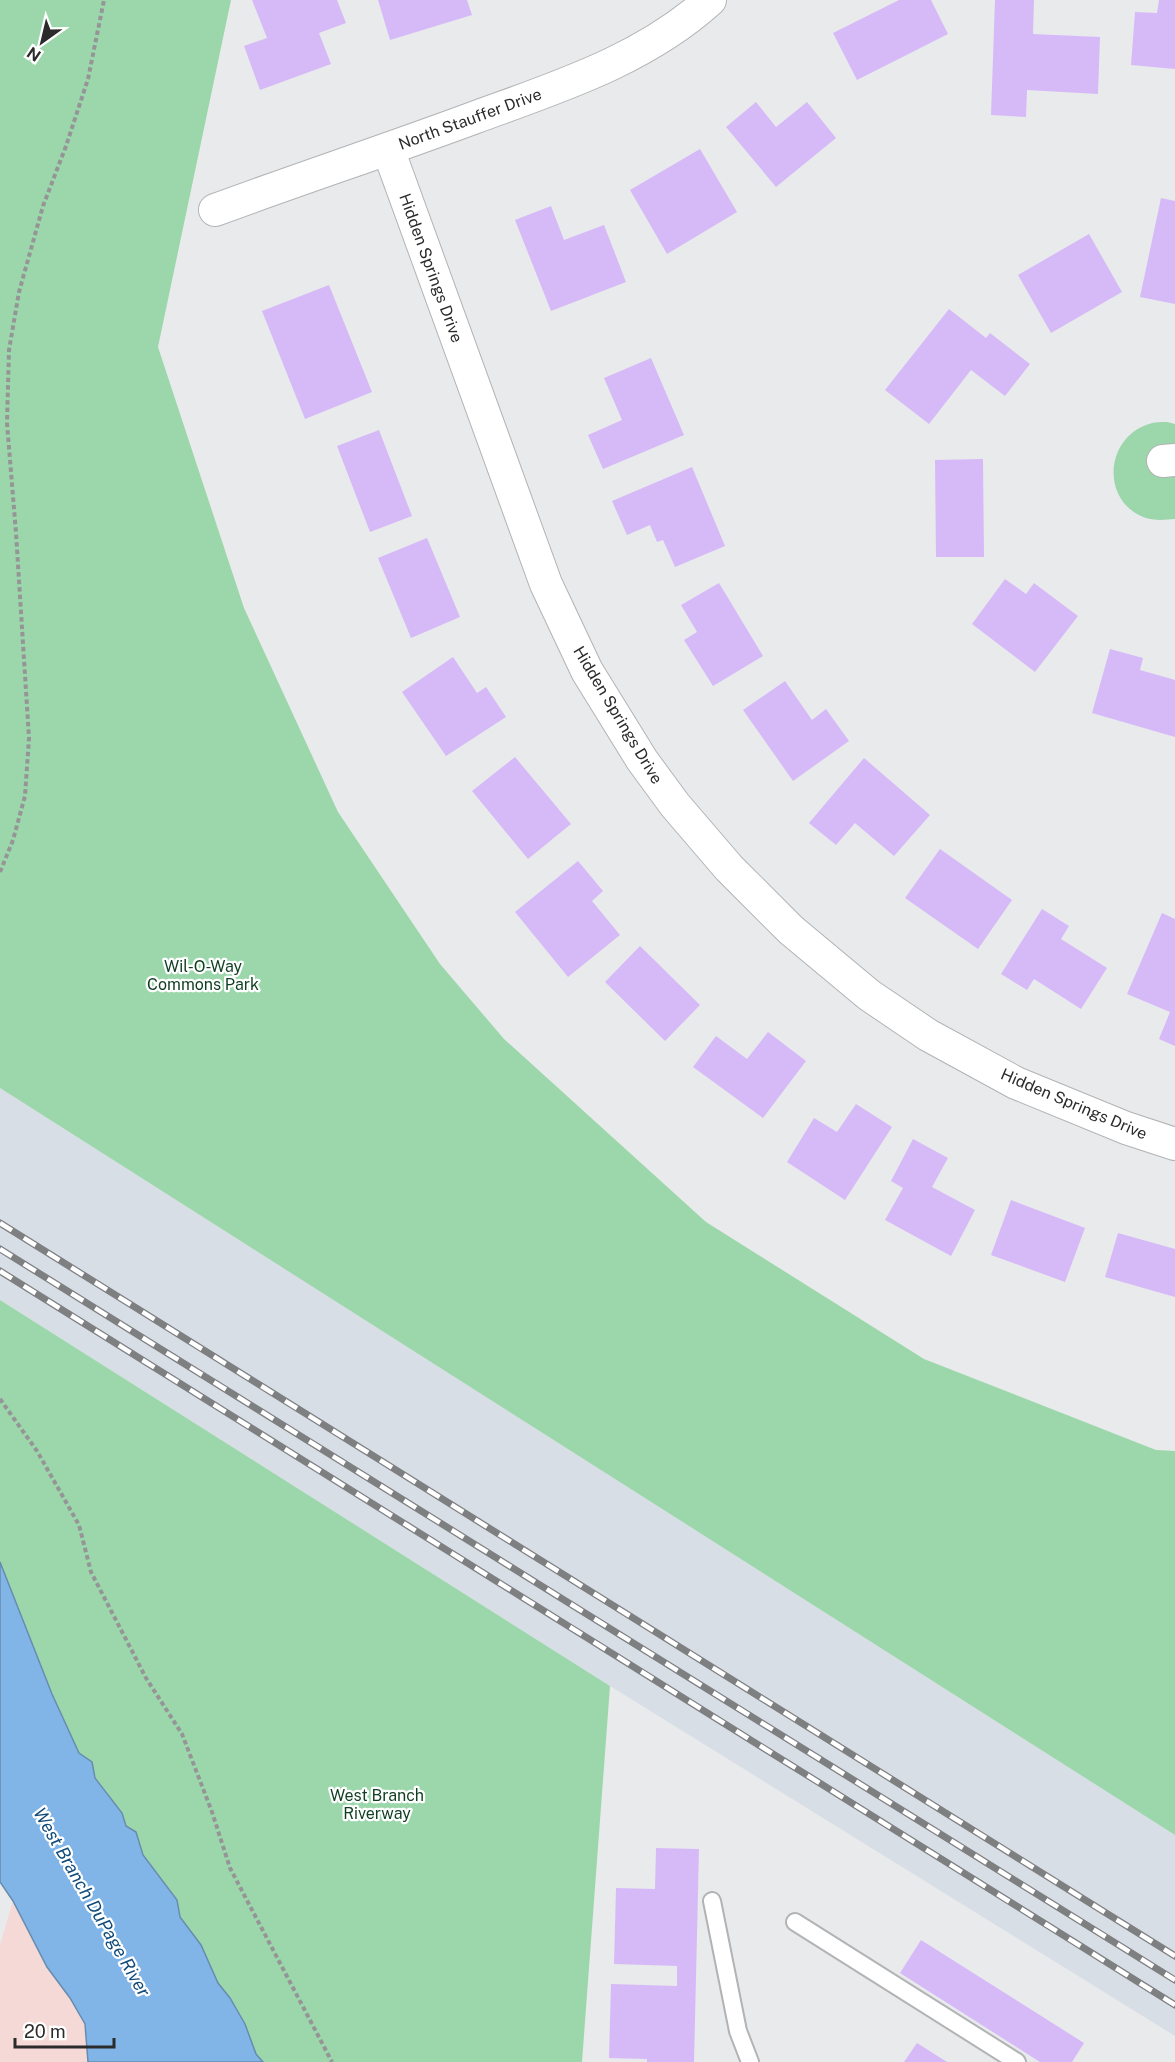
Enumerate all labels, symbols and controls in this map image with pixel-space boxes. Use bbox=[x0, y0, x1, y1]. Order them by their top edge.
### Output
north arrow bbox=[12, 12, 72, 72]
text: N bbox=[23, 43, 44, 65]
street label: North Stauffer Drive bbox=[396, 84, 544, 154]
street label: Hidden Springs Drive bbox=[395, 191, 467, 345]
street label: Hidden Springs Drive bbox=[569, 643, 667, 787]
park label: Wil-O-Way Commons Park bbox=[147, 957, 259, 994]
street label: Hidden Springs Drive bbox=[998, 1065, 1150, 1143]
park label: West Branch Riverway bbox=[330, 1786, 424, 1823]
water label: West Branch DuPage River bbox=[29, 1804, 155, 2000]
scale bar bbox=[15, 2011, 114, 2049]
text: 20 m bbox=[24, 2021, 66, 2042]

